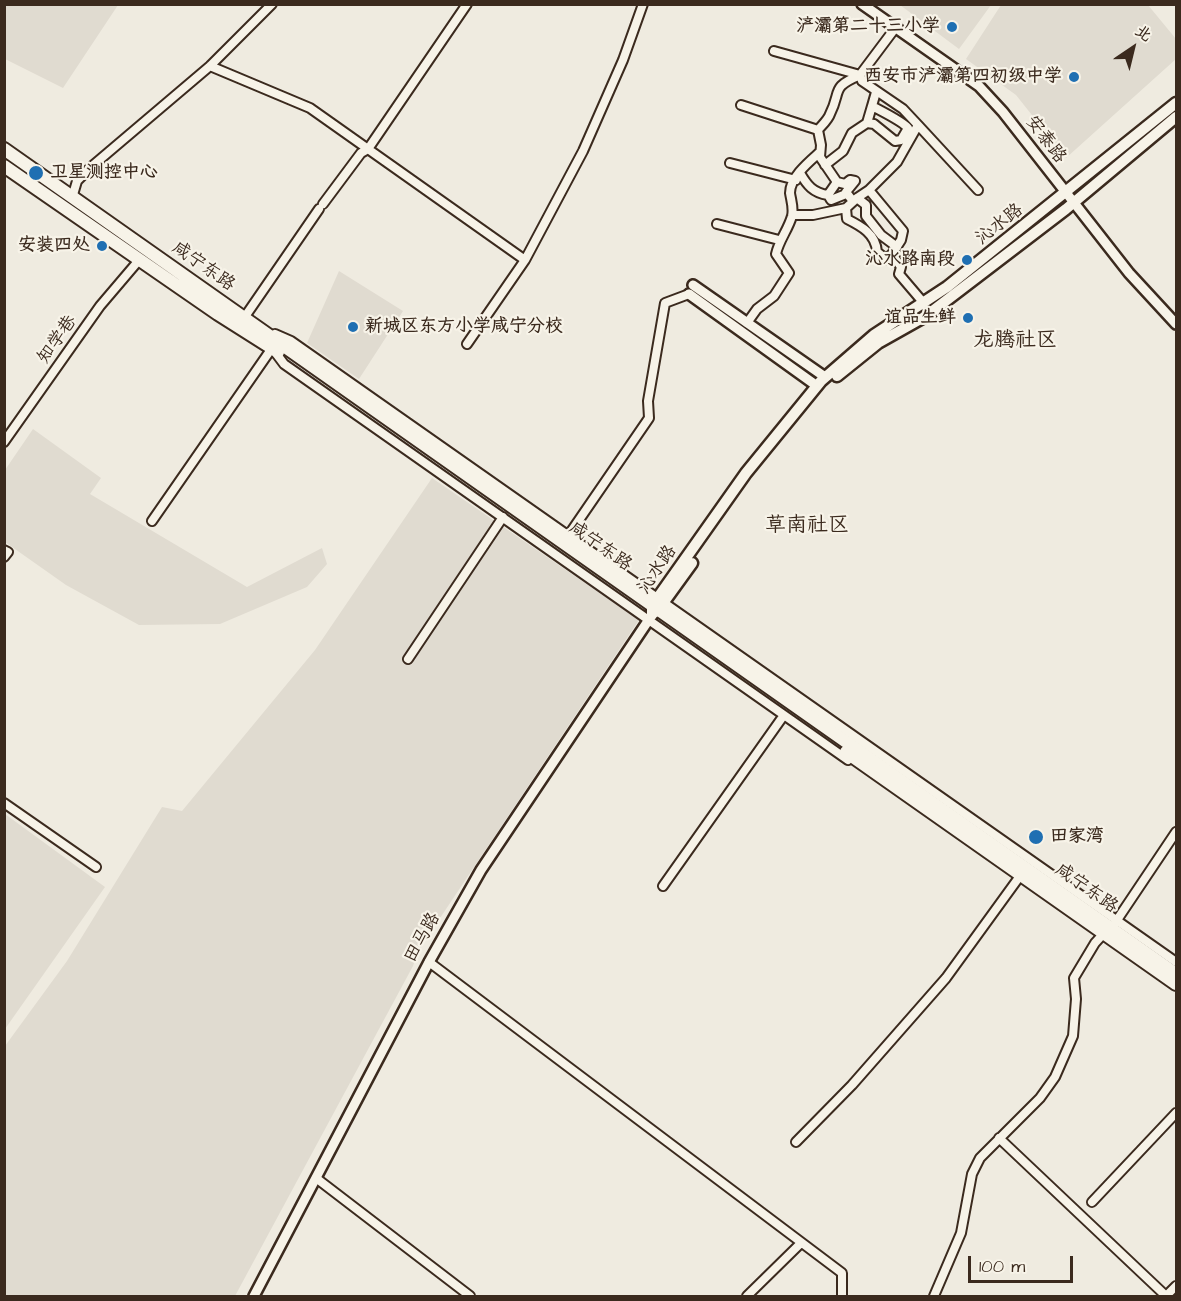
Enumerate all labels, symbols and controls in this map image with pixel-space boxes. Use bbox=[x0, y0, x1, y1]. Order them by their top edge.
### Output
place label: 浐灞第二十三小学 bbox=[796, 16, 940, 38]
north arrow bbox=[1103, 18, 1163, 78]
marker: 浐灞第二十三小学 bbox=[945, 20, 959, 34]
text: 北 bbox=[1130, 20, 1156, 47]
place label: 西安市浐灞第四初级中学 bbox=[864, 66, 1062, 88]
marker: 西安市浐灞第四初级中学 bbox=[1067, 70, 1081, 84]
street label: 安泰路 bbox=[1020, 112, 1070, 168]
place label: 卫星测控中心 bbox=[50, 162, 158, 184]
marker: 卫星测控中心 bbox=[27, 164, 45, 182]
street label: 沁水路 bbox=[972, 200, 1028, 250]
place label: 安装四处 bbox=[18, 235, 90, 257]
street label: 咸宁东路 bbox=[167, 238, 239, 296]
marker: 安装四处 bbox=[95, 239, 109, 253]
place label: 沁水路南段 bbox=[865, 249, 955, 271]
marker: 沁水路南段 bbox=[960, 253, 974, 267]
place label: 谊品生鲜 bbox=[884, 307, 956, 329]
marker: 谊品生鲜 bbox=[961, 311, 975, 325]
street label: 知学巷 bbox=[34, 312, 82, 368]
place label: 新城区东方小学咸宁分校 bbox=[365, 316, 563, 338]
marker: 新城区东方小学咸宁分校 bbox=[346, 320, 360, 334]
district label: 龙腾社区 bbox=[973, 329, 1057, 355]
district label: 草南社区 bbox=[765, 514, 849, 540]
street label: 咸宁东路 bbox=[564, 518, 636, 576]
street label: 沁水路 bbox=[634, 542, 682, 598]
place label: 田家湾 bbox=[1050, 826, 1104, 848]
marker: 田家湾 bbox=[1027, 828, 1045, 846]
street label: 咸宁东路 bbox=[1050, 860, 1122, 918]
street label: 田马路 bbox=[400, 909, 446, 967]
scale bar bbox=[971, 1244, 1076, 1282]
text: 100 m bbox=[979, 1254, 1025, 1279]

